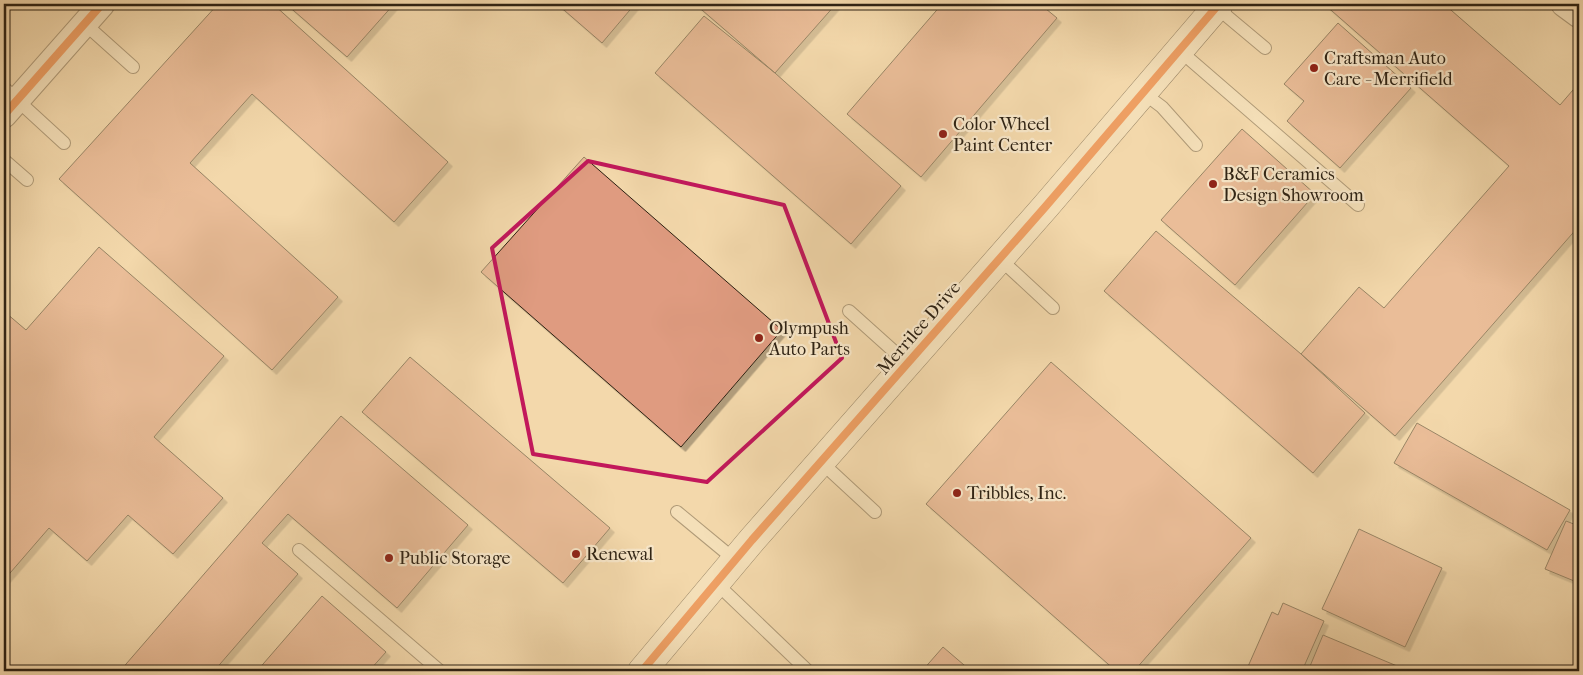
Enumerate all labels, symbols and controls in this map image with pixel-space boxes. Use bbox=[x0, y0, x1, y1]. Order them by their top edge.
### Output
place label: Craftsman Auto Care - Merrifield bbox=[1324, 48, 1453, 90]
marker: Craftsman Auto Care - Merrifield bbox=[1308, 62, 1320, 74]
place label: Color Wheel Paint Center bbox=[953, 114, 1053, 156]
marker: Color Wheel Paint Center bbox=[937, 128, 949, 140]
place label: B&F Ceramics Design Showroom bbox=[1223, 164, 1364, 206]
marker: B&F Ceramics Design Showroom bbox=[1207, 178, 1219, 190]
street label: Merrilee Drive bbox=[873, 277, 965, 379]
place label: Olympush Auto Parts bbox=[768, 318, 850, 360]
marker: Olympush Auto Parts bbox=[753, 332, 765, 344]
place label: Tribbles, Inc. bbox=[967, 483, 1066, 504]
marker: Tribbles, Inc. bbox=[951, 487, 963, 499]
place label: Renewal bbox=[586, 544, 653, 565]
place label: Public Storage bbox=[399, 548, 511, 569]
marker: Renewal bbox=[570, 548, 582, 560]
marker: Public Storage bbox=[383, 552, 395, 564]

